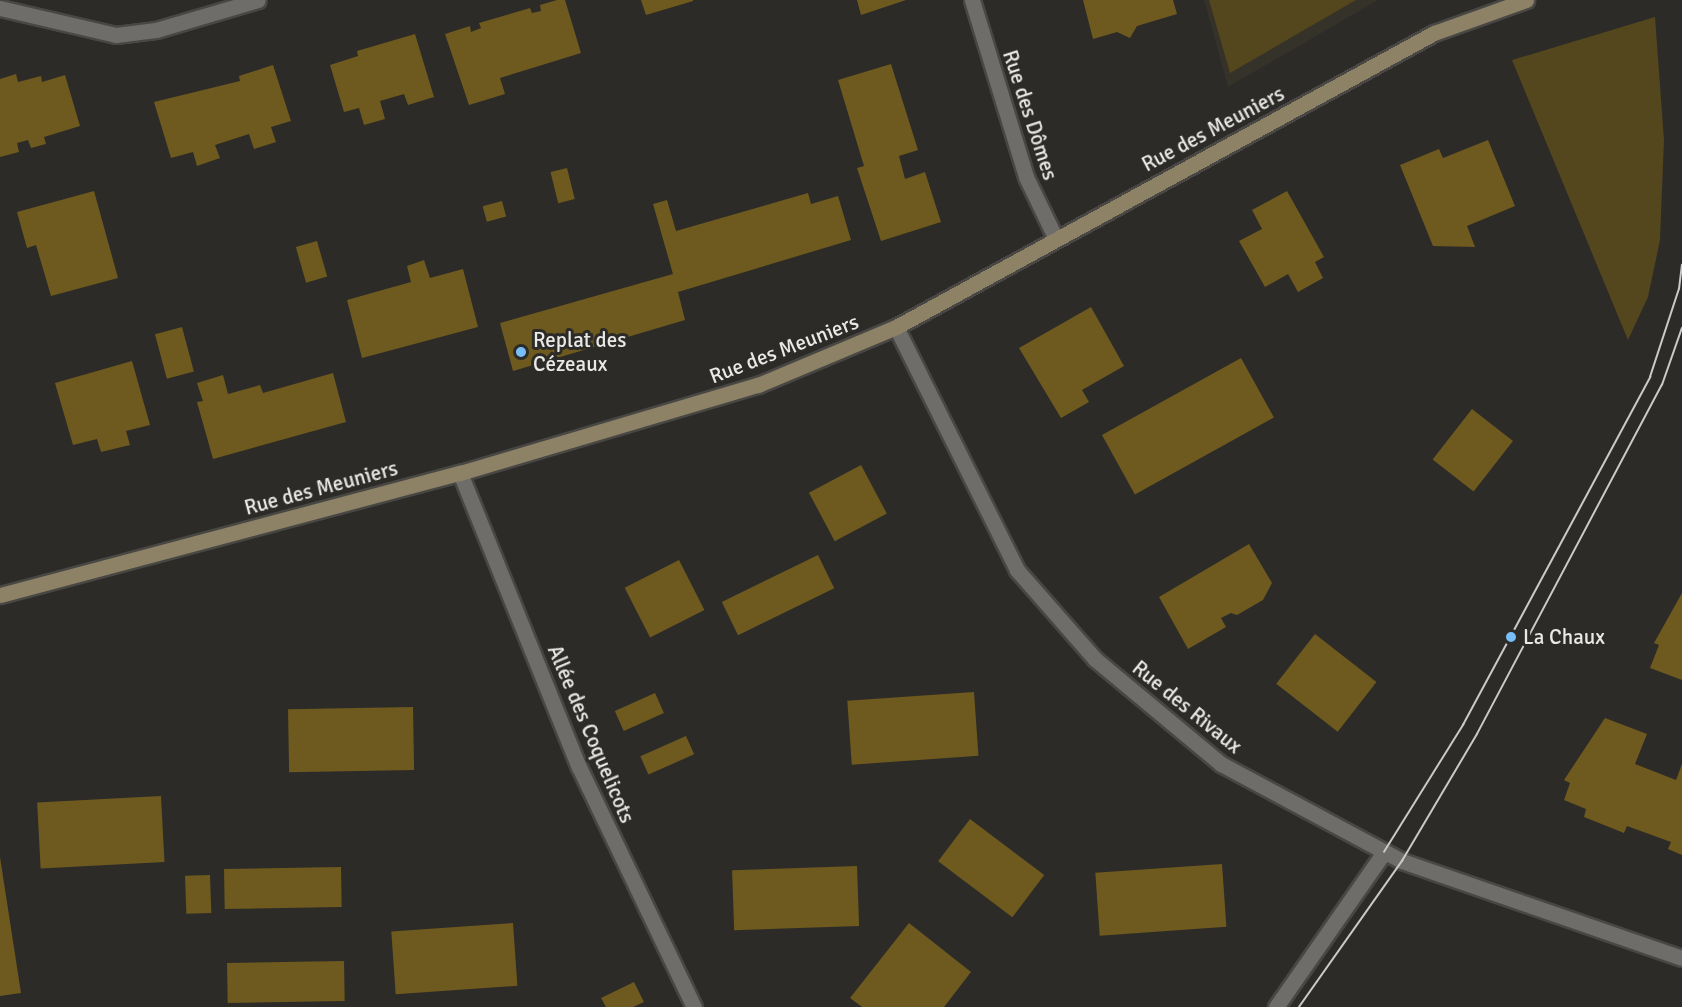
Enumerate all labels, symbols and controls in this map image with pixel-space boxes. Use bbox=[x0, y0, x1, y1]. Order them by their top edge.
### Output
street label: Rue des Dômes bbox=[997, 47, 1063, 183]
street label: Rue des Meuniers bbox=[1137, 81, 1289, 177]
street label: Rue des Meuniers bbox=[706, 309, 862, 389]
place label: Replat des Cézeaux bbox=[533, 327, 626, 377]
marker: Replat des Cézeaux bbox=[514, 345, 528, 359]
street label: Rue des Meuniers bbox=[242, 455, 400, 521]
place label: La Chaux bbox=[1523, 624, 1605, 650]
marker: La Chaux bbox=[1504, 630, 1518, 644]
street label: Allée des Coquelicots bbox=[542, 641, 640, 827]
street label: Rue des Rivaux bbox=[1127, 655, 1247, 759]

